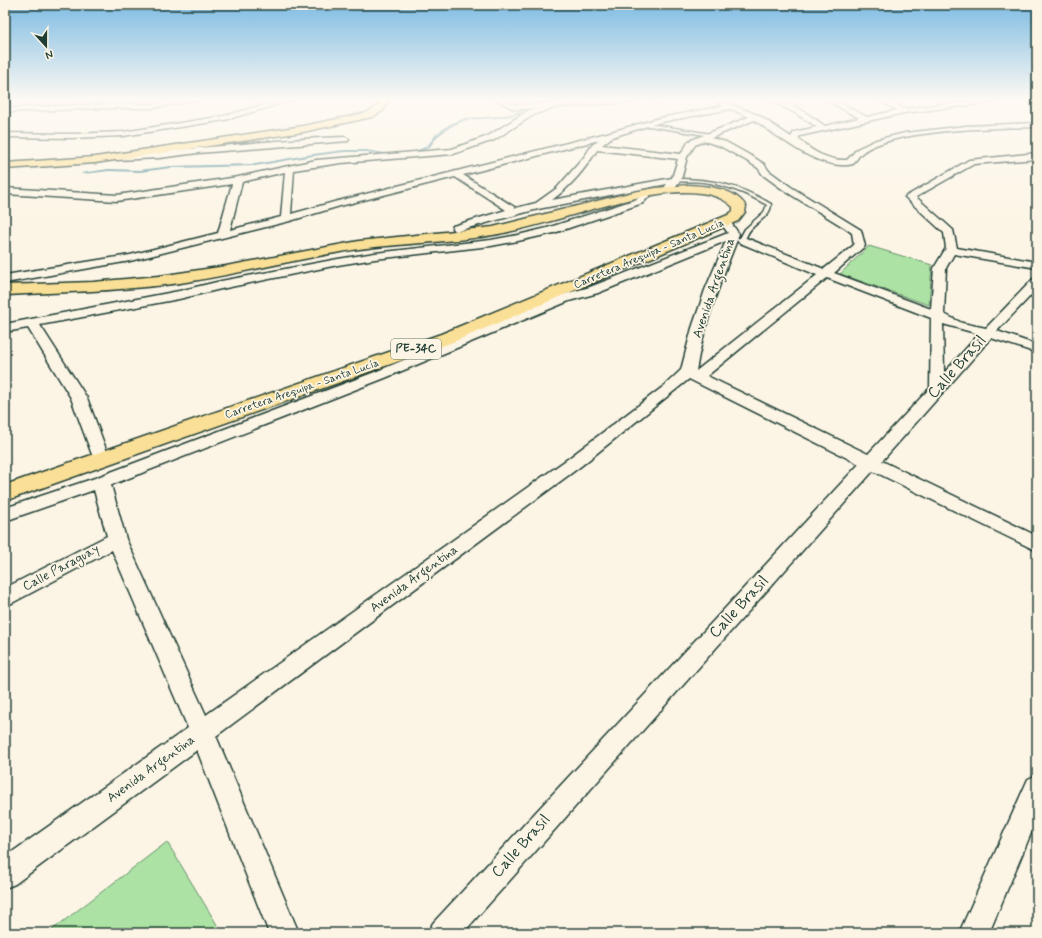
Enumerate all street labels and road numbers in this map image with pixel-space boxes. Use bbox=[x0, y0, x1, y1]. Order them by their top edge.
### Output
street label: Carretera Arequipa - Santa Lucía bbox=[572, 216, 727, 292]
street label: Avenida Argentina bbox=[689, 235, 741, 341]
street label: Calle Brasil bbox=[923, 331, 991, 403]
road number: PE-34C bbox=[391, 339, 441, 359]
street label: Carretera Arequipa - Santa Lucía bbox=[223, 356, 381, 422]
street label: Calle Paraguay bbox=[20, 541, 103, 596]
street label: Avenida Argentina bbox=[367, 541, 463, 618]
street label: Calle Brasil bbox=[704, 571, 774, 643]
street label: Avenida Argentina bbox=[104, 731, 200, 808]
street label: Calle Brasil bbox=[487, 810, 555, 882]

